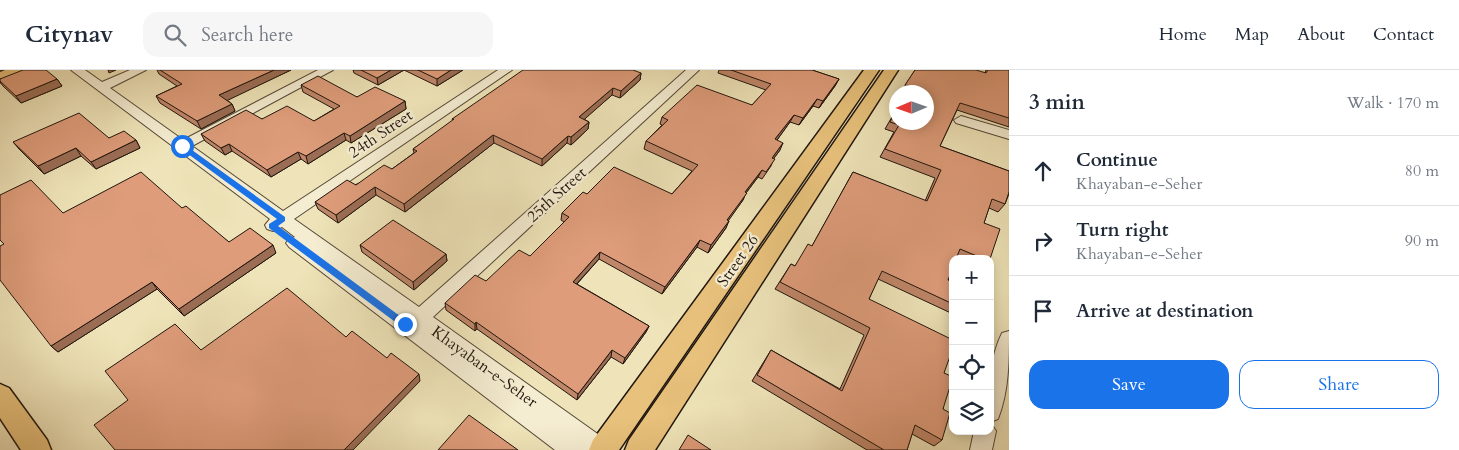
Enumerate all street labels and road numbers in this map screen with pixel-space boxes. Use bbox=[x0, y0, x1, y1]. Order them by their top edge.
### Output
street label: 24th Street bbox=[344, 104, 417, 163]
street label: 25th Street bbox=[522, 162, 591, 227]
street label: Street 26 bbox=[712, 230, 764, 291]
street label: Khayaban-e-Seher bbox=[427, 321, 542, 413]

